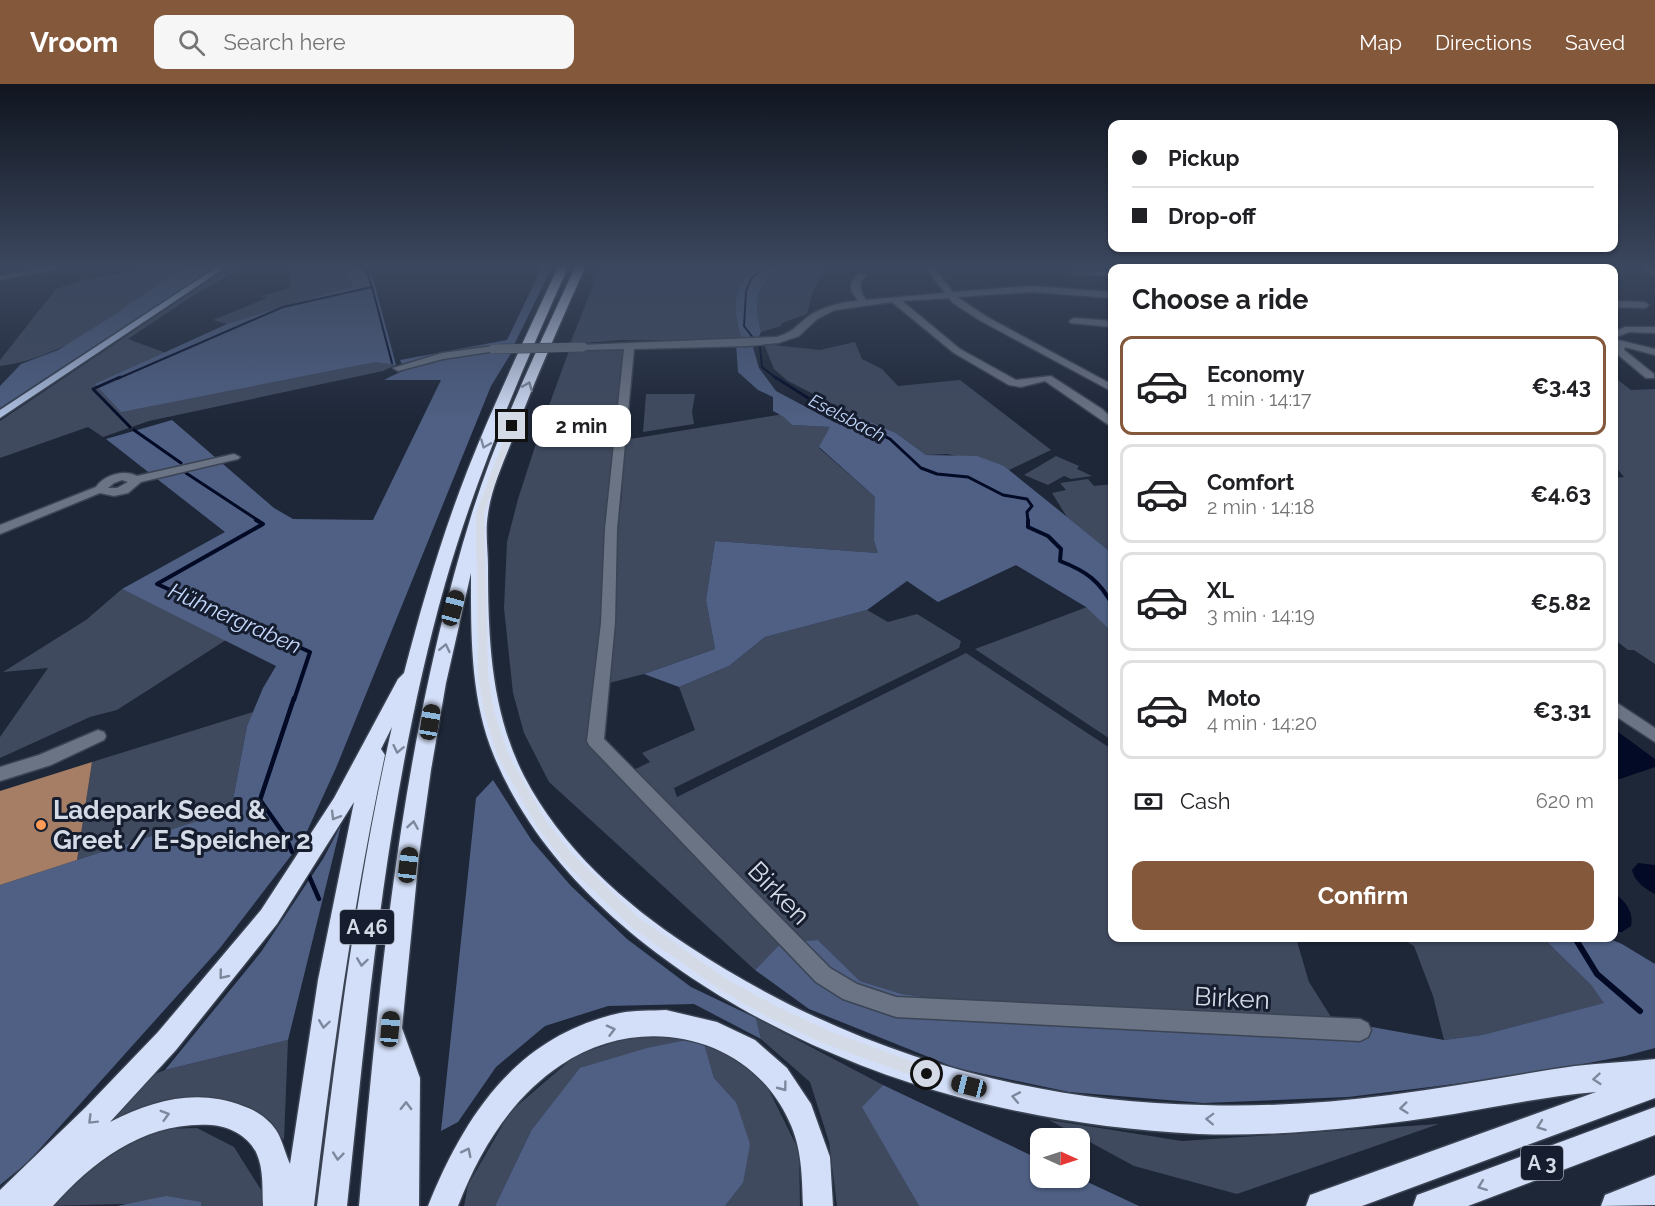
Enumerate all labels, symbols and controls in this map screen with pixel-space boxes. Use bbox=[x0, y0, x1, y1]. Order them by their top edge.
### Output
search box bbox=[154, 15, 574, 69]
text: Vroom bbox=[30, 26, 118, 59]
icon: search bbox=[175, 26, 208, 59]
text: Search here bbox=[223, 29, 346, 55]
text: Map bbox=[1359, 30, 1402, 55]
text: Directions bbox=[1435, 30, 1532, 55]
text: Saved bbox=[1565, 30, 1625, 55]
text: Pickup bbox=[1168, 145, 1240, 171]
text: Drop-off bbox=[1168, 203, 1256, 229]
text: Choose a ride bbox=[1132, 284, 1308, 315]
icon: car bbox=[1135, 359, 1189, 413]
text: Economy bbox=[1207, 361, 1305, 387]
text: €3.43 bbox=[1531, 373, 1591, 399]
one-way arrow bbox=[521, 382, 533, 393]
text: 1 min · 14:17 bbox=[1207, 387, 1311, 411]
water label: Eselsbach bbox=[806, 389, 889, 446]
callout: 2 min bbox=[533, 405, 632, 447]
route end bbox=[498, 412, 525, 439]
text: 2 min bbox=[556, 414, 607, 438]
one-way arrow bbox=[480, 438, 492, 449]
icon: car bbox=[1135, 467, 1189, 521]
text: Comfort bbox=[1207, 469, 1294, 495]
text: €4.63 bbox=[1530, 481, 1591, 507]
text: 2 min · 14:18 bbox=[1207, 495, 1315, 519]
icon: car bbox=[1135, 575, 1189, 629]
water label: Hühnergraben bbox=[165, 577, 305, 659]
text: XL bbox=[1207, 577, 1234, 603]
car bbox=[440, 588, 466, 628]
text: €5.82 bbox=[1531, 589, 1591, 615]
text: 3 min · 14:19 bbox=[1207, 603, 1315, 627]
one-way arrow bbox=[437, 643, 450, 653]
icon: car bbox=[1135, 683, 1189, 737]
text: Moto bbox=[1207, 685, 1261, 711]
text: €3.31 bbox=[1533, 697, 1591, 723]
car bbox=[418, 703, 442, 741]
text: 4 min · 14:20 bbox=[1207, 711, 1317, 735]
one-way arrow bbox=[392, 744, 405, 754]
icon: cash bbox=[1132, 785, 1165, 818]
text: Cash bbox=[1180, 788, 1231, 814]
text: 620 m bbox=[1536, 789, 1594, 813]
place label: Ladepark Seed & Greet / E-Speicher 2 bbox=[53, 795, 311, 855]
one-way arrow bbox=[331, 810, 342, 820]
marker: Ladepark Seed & Greet / E-Speicher 2 bbox=[34, 818, 48, 832]
one-way arrow bbox=[406, 820, 419, 830]
car bbox=[397, 846, 419, 884]
street label: Birken bbox=[742, 855, 816, 931]
button: Confirm bbox=[1132, 861, 1594, 930]
road number: A 46 bbox=[340, 910, 394, 944]
one-way arrow bbox=[356, 958, 368, 967]
one-way arrow bbox=[219, 968, 230, 979]
street label: Birken bbox=[1193, 981, 1271, 1015]
car bbox=[379, 1010, 401, 1048]
one-way arrow bbox=[318, 1019, 330, 1028]
one-way arrow bbox=[605, 1025, 616, 1037]
route start bbox=[913, 1060, 940, 1087]
one-way arrow bbox=[1592, 1072, 1601, 1085]
car bbox=[949, 1073, 989, 1099]
one-way arrow bbox=[776, 1080, 787, 1091]
one-way arrow bbox=[1012, 1091, 1022, 1104]
one-way arrow bbox=[399, 1101, 412, 1110]
one-way arrow bbox=[1400, 1101, 1409, 1114]
one-way arrow bbox=[160, 1110, 170, 1122]
one-way arrow bbox=[89, 1113, 100, 1124]
one-way arrow bbox=[1205, 1113, 1214, 1126]
one-way arrow bbox=[1536, 1118, 1547, 1131]
north arrow bbox=[1030, 1128, 1090, 1188]
map controls bbox=[1030, 1128, 1090, 1188]
road number: A 3 bbox=[1521, 1146, 1563, 1180]
one-way arrow bbox=[459, 1148, 471, 1159]
one-way arrow bbox=[332, 1151, 345, 1160]
one-way arrow bbox=[1478, 1178, 1488, 1191]

